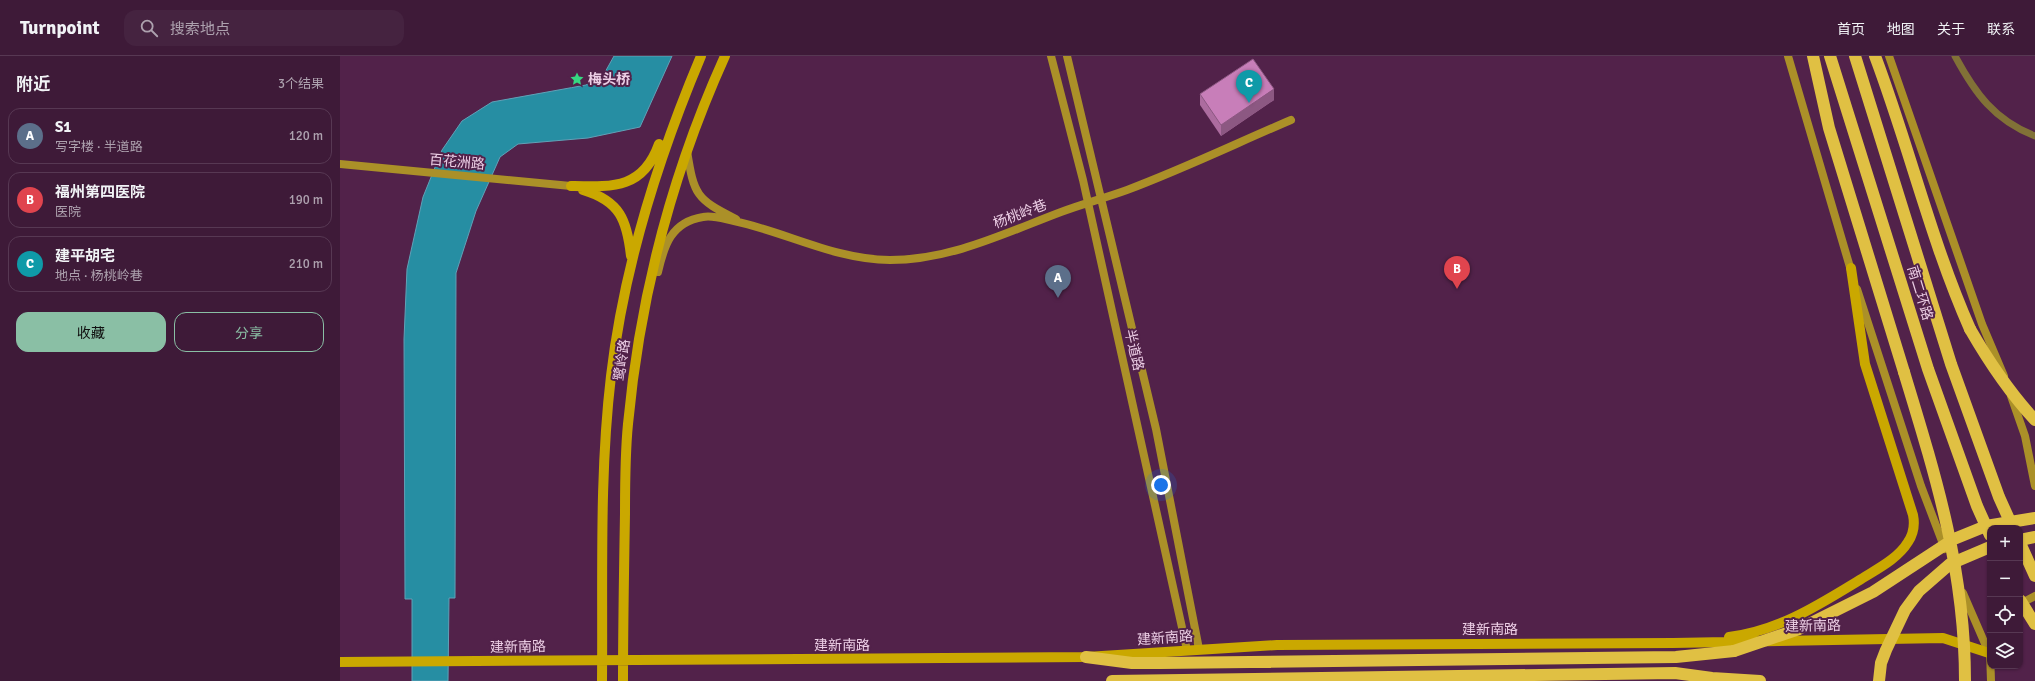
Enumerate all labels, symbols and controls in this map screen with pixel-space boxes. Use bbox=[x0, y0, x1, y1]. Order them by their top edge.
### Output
search box bbox=[124, 10, 404, 46]
text: Turnpoint bbox=[20, 16, 100, 40]
icon: search bbox=[138, 17, 160, 39]
text: 搜索地点 bbox=[170, 20, 230, 38]
text: 首页 bbox=[1837, 21, 1865, 38]
text: 地图 bbox=[1887, 21, 1915, 38]
text: 关于 bbox=[1937, 21, 1965, 38]
text: 联系 bbox=[1987, 21, 2015, 38]
pin: C bbox=[1236, 70, 1262, 103]
place icon: 梅头桥 bbox=[569, 71, 585, 87]
place label: 梅头桥 bbox=[588, 71, 630, 88]
text: 附近 bbox=[16, 74, 50, 95]
text: 3个结果 bbox=[278, 76, 324, 92]
text: S1 bbox=[55, 118, 71, 136]
text: A bbox=[26, 128, 34, 144]
text: 120 m bbox=[289, 128, 323, 144]
text: 写字楼 · 半道路 bbox=[55, 139, 143, 155]
street label: 百花洲路 bbox=[428, 151, 486, 173]
text: 福州第四医院 bbox=[55, 183, 145, 201]
text: B bbox=[26, 192, 34, 208]
text: 190 m bbox=[289, 192, 323, 208]
street label: 杨桃岭巷 bbox=[991, 196, 1049, 232]
text: 医院 bbox=[55, 204, 81, 220]
text: 建平胡宅 bbox=[55, 247, 115, 265]
text: C bbox=[26, 256, 34, 272]
text: 210 m bbox=[289, 256, 323, 272]
pin: B bbox=[1444, 256, 1470, 289]
street label: 南二环路 bbox=[1904, 264, 1936, 322]
pin: A bbox=[1045, 265, 1071, 298]
text: 地点 · 杨桃岭巷 bbox=[55, 268, 143, 284]
button: 收藏 bbox=[16, 312, 166, 352]
button: 分享 bbox=[174, 312, 324, 352]
street label: 半道路 bbox=[1121, 328, 1147, 372]
street label: 鹭岭路 bbox=[611, 338, 633, 382]
your location bbox=[1151, 475, 1171, 495]
map controls bbox=[1987, 525, 2023, 669]
button: + bbox=[1987, 525, 2023, 561]
button: − bbox=[1987, 561, 2023, 597]
button: locate bbox=[1987, 597, 2023, 633]
street label: 建新南路 bbox=[1785, 617, 1841, 635]
street label: 建新南路 bbox=[1462, 621, 1518, 638]
street label: 建新南路 bbox=[1136, 628, 1194, 648]
button: layers bbox=[1987, 633, 2023, 669]
street label: 建新南路 bbox=[814, 637, 870, 654]
street label: 建新南路 bbox=[490, 638, 546, 656]

